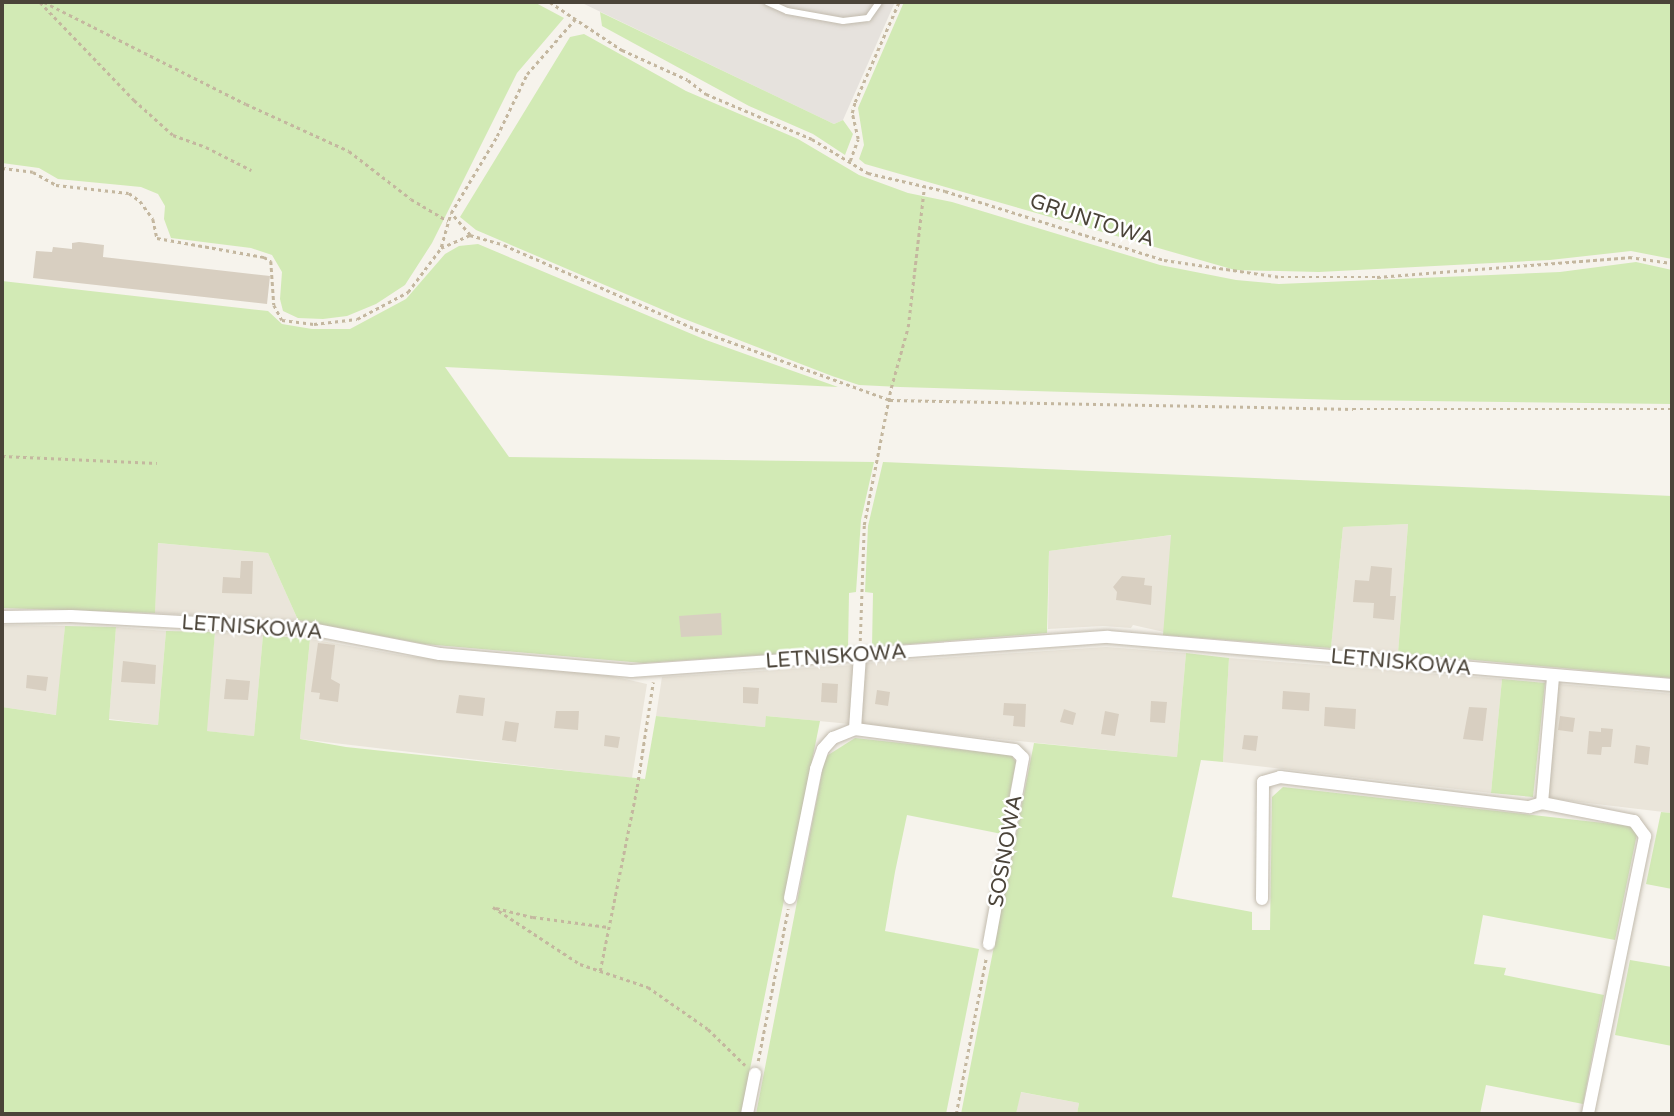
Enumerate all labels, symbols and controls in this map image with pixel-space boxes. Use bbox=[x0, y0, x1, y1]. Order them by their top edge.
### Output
street label: GRUNTOWA bbox=[1026, 189, 1158, 253]
street label: LETNISKOWA bbox=[181, 610, 323, 646]
street label: LETNISKOWA bbox=[765, 639, 907, 675]
street label: LETNISKOWA bbox=[1329, 644, 1473, 682]
street label: SOSNOWA bbox=[984, 793, 1028, 909]

